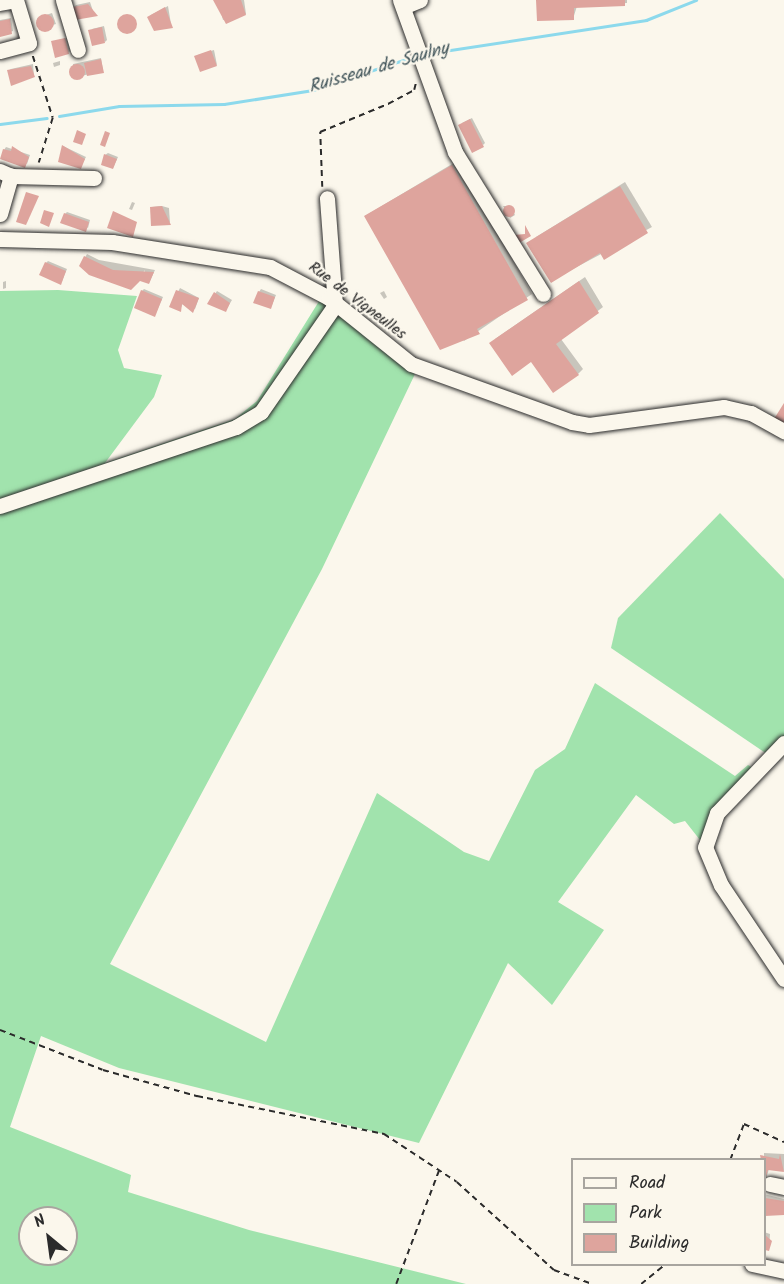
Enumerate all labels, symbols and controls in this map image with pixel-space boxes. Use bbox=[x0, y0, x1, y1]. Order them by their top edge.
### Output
water label: Ruisseau de Saulny bbox=[307, 39, 451, 99]
street label: Rue de Vigneulles bbox=[304, 258, 410, 344]
legend bbox=[571, 1158, 766, 1266]
text: Road bbox=[629, 1169, 665, 1198]
text: Park bbox=[629, 1199, 662, 1228]
north arrow bbox=[18, 1206, 78, 1266]
text: N bbox=[30, 1208, 50, 1235]
text: Building bbox=[629, 1229, 689, 1258]

